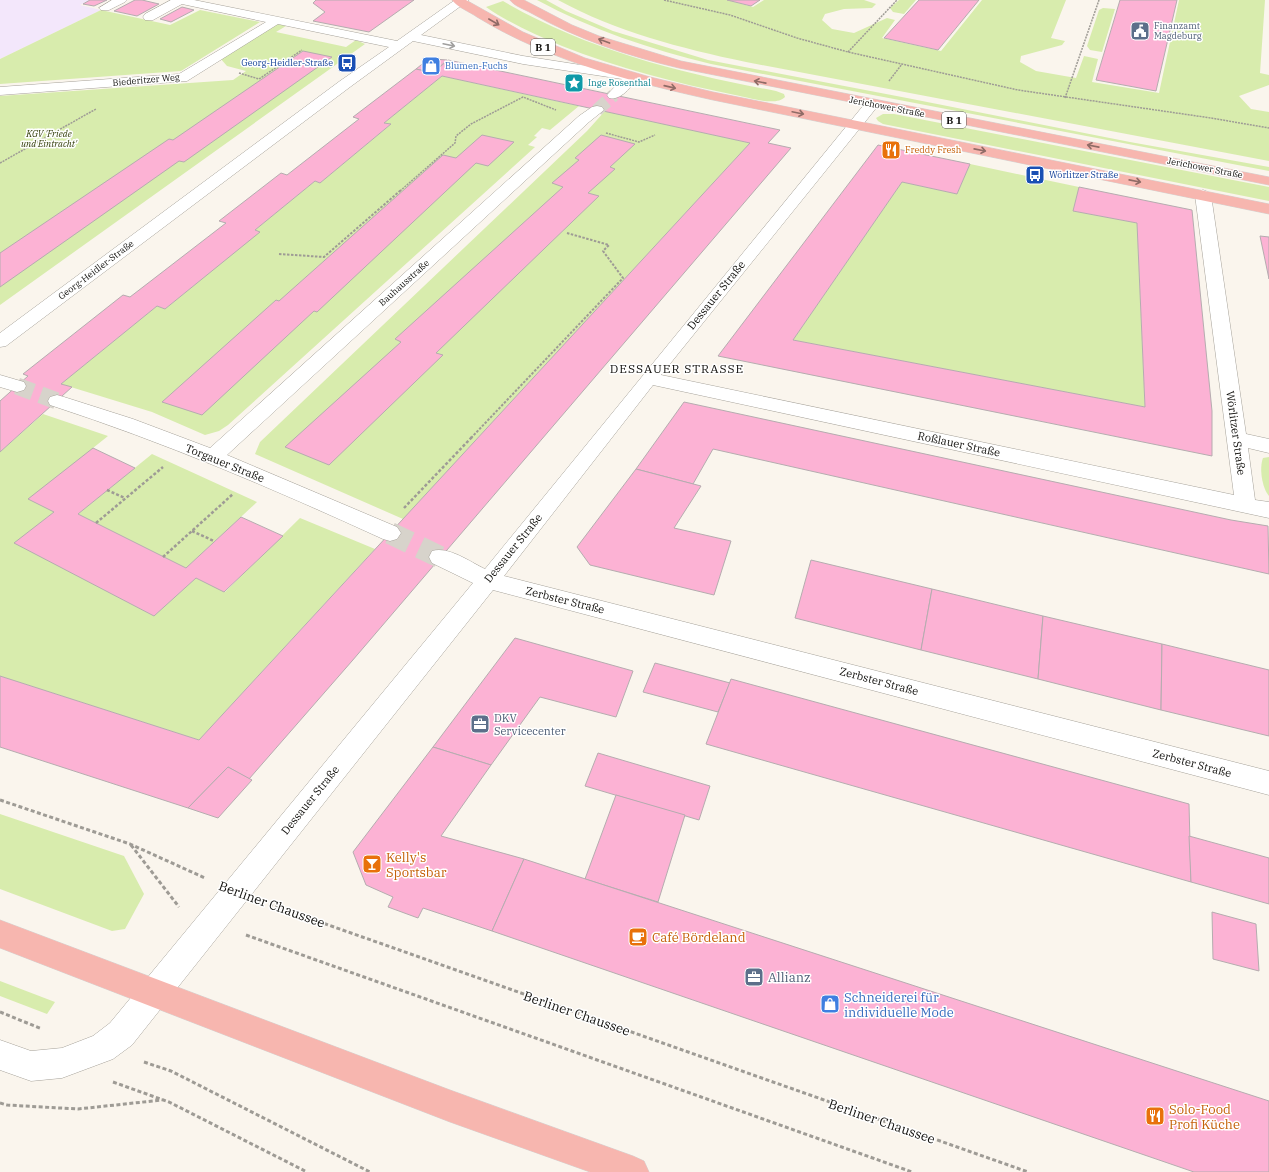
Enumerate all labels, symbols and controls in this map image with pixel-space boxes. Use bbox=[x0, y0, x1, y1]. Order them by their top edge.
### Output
one-way arrow bbox=[488, 19, 500, 27]
public building icon: Finanzamt Magdeburg bbox=[1129, 20, 1151, 42]
place label: Finanzamt Magdeburg bbox=[1154, 20, 1202, 41]
one-way arrow bbox=[598, 37, 610, 45]
road number: B 1 bbox=[531, 39, 555, 55]
one-way arrow bbox=[442, 41, 455, 49]
bus stop icon: Georg-Heidler-Straße bbox=[336, 52, 358, 74]
shop icon: Blumen-Fuchs bbox=[420, 55, 442, 77]
place label: Georg-Heidler-Straße bbox=[241, 57, 333, 68]
place label: Blumen-Fuchs bbox=[445, 60, 508, 71]
street label: Biederitzer Weg bbox=[112, 71, 180, 88]
place icon: Inge Rosenthal bbox=[563, 72, 585, 94]
place label: Inge Rosenthal bbox=[588, 77, 651, 88]
one-way arrow bbox=[753, 77, 766, 85]
one-way arrow bbox=[663, 84, 676, 92]
street label: Jerichower Straße bbox=[848, 94, 926, 119]
one-way arrow bbox=[791, 110, 804, 118]
road number: B 1 bbox=[942, 112, 966, 128]
park label: KGV 'Friede und Eintracht' bbox=[21, 128, 78, 149]
restaurant icon: Freddy Fresh bbox=[880, 139, 902, 161]
one-way arrow bbox=[1087, 142, 1100, 150]
place label: Freddy Fresh bbox=[905, 144, 962, 155]
one-way arrow bbox=[973, 147, 986, 155]
street label: Jerichower Straße bbox=[1166, 155, 1244, 180]
bus stop icon: Wörlitzer Straße bbox=[1024, 164, 1046, 186]
place label: Wörlitzer Straße bbox=[1049, 169, 1119, 180]
one-way arrow bbox=[1128, 178, 1141, 186]
street label: Georg-Heidler-Straße bbox=[56, 237, 136, 302]
street label: Bauhausstraße bbox=[376, 257, 431, 308]
street label: Dessauer Straße bbox=[684, 258, 748, 332]
district label: DESSAUER STRASSE bbox=[610, 361, 744, 376]
street label: Wörlitzer Straße bbox=[1223, 390, 1249, 476]
street label: Roßlauer Straße bbox=[916, 428, 1002, 460]
street label: Torgauer Straße bbox=[183, 441, 267, 485]
street label: Dessauer Straße bbox=[481, 511, 545, 585]
street label: Zerbster Straße bbox=[524, 583, 606, 617]
street label: Zerbster Straße bbox=[838, 664, 920, 698]
place label: DKV Servicecenter bbox=[494, 711, 566, 738]
office icon: DKV Servicecenter bbox=[469, 713, 491, 735]
street label: Zerbster Straße bbox=[1151, 746, 1233, 780]
street label: Dessauer Straße bbox=[278, 763, 342, 837]
place label: Kelly's Sportsbar bbox=[386, 849, 447, 881]
bar icon: Kelly's Sportsbar bbox=[361, 853, 383, 875]
street label: Berliner Chaussee bbox=[216, 877, 327, 932]
cafe icon: Café Bördeland bbox=[627, 926, 649, 948]
place label: Café Bördeland bbox=[652, 929, 746, 946]
office icon: Allianz bbox=[743, 966, 765, 988]
place label: Allianz bbox=[768, 969, 811, 986]
street label: Berliner Chaussee bbox=[521, 987, 632, 1040]
place label: Schneiderei für individuelle Mode bbox=[844, 989, 954, 1021]
shop icon: Schneiderei für individuelle Mode bbox=[819, 993, 841, 1015]
street label: Berliner Chaussee bbox=[826, 1095, 937, 1148]
place label: Solo-Food Profi Küche bbox=[1169, 1101, 1240, 1133]
restaurant icon: Solo-Food Profi Küche bbox=[1144, 1105, 1166, 1127]

